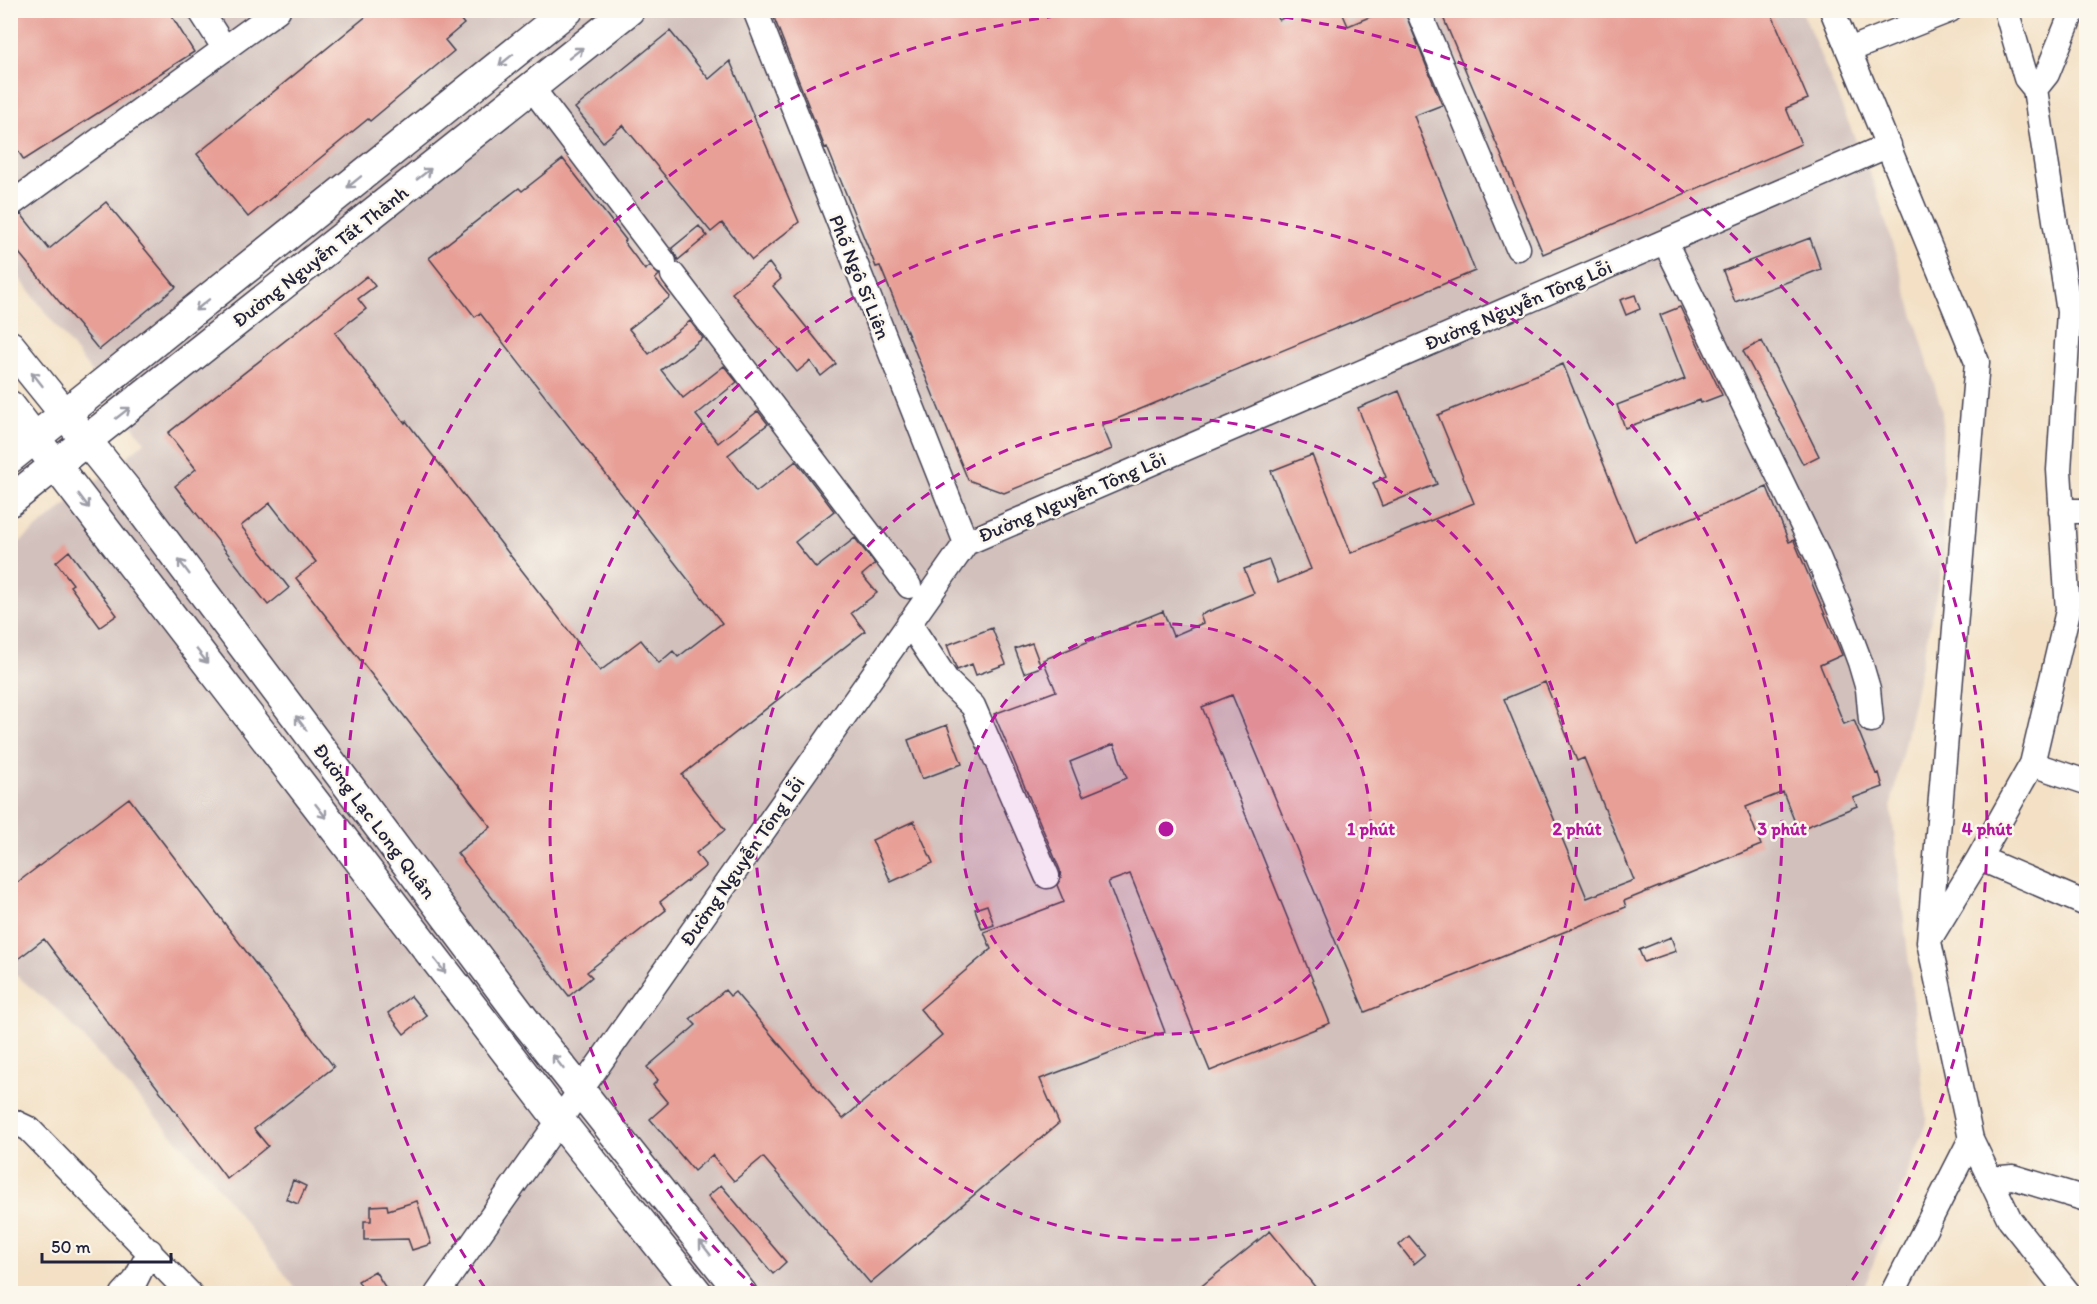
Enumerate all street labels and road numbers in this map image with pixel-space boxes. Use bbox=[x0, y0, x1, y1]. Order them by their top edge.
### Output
street label: Đường Nguyễn Tất Thành bbox=[227, 180, 413, 332]
street label: Phố Ngô Sĩ Liên bbox=[824, 211, 896, 343]
street label: Đường Nguyễn Tông Lỗi bbox=[1421, 255, 1615, 355]
street label: Đường Nguyễn Tông Lỗi bbox=[975, 447, 1169, 547]
street label: Đường Lạc Long Quân bbox=[309, 738, 441, 904]
street label: Đường Nguyễn Tông Lỗi bbox=[674, 772, 810, 950]

